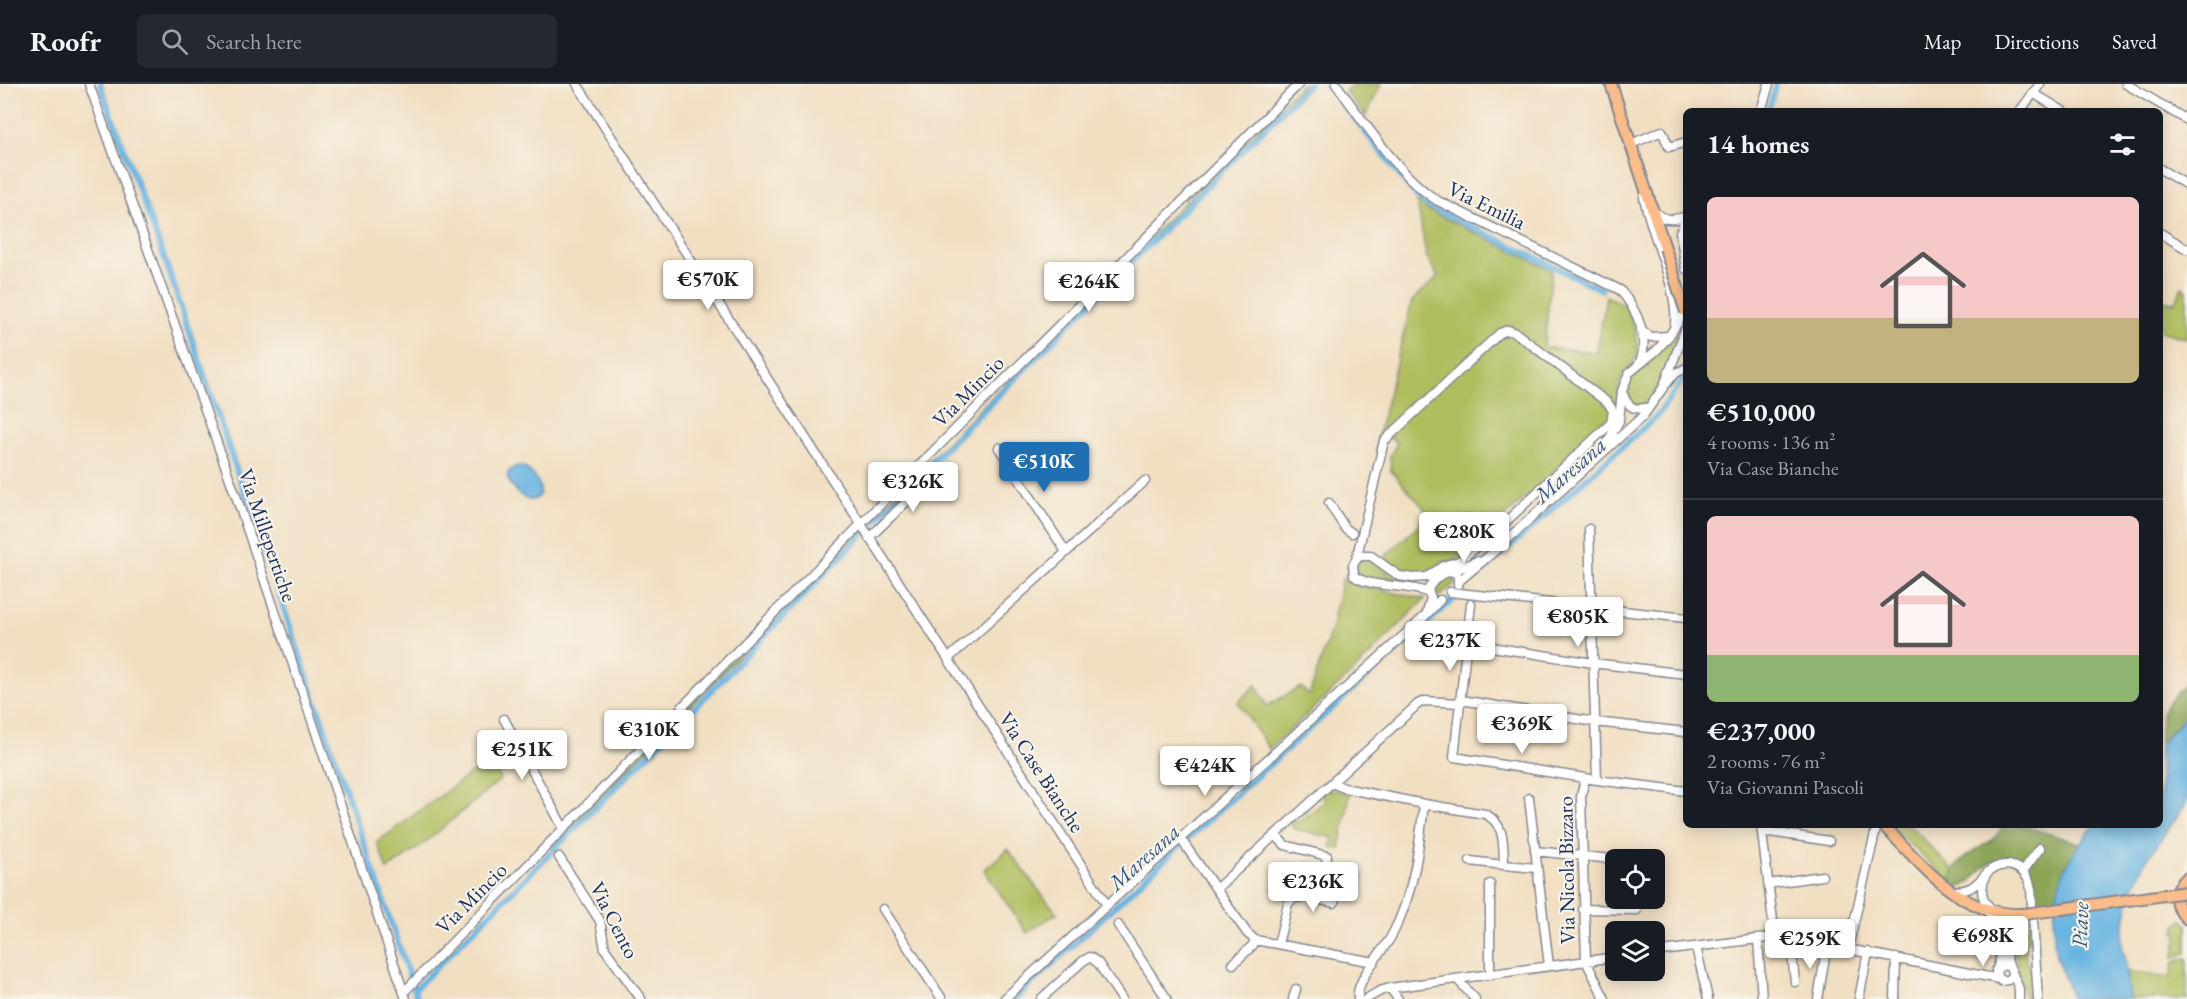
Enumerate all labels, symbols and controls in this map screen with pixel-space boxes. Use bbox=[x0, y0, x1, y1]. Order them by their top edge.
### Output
search box bbox=[137, 14, 557, 68]
text: Roofr bbox=[30, 23, 101, 59]
icon: search bbox=[158, 25, 191, 58]
text: Search here bbox=[206, 27, 302, 56]
text: Map bbox=[1924, 28, 1961, 55]
text: Directions bbox=[1994, 28, 2079, 55]
text: Saved bbox=[2112, 28, 2157, 55]
text: 14 homes bbox=[1707, 127, 1809, 161]
icon: filters bbox=[2106, 128, 2139, 161]
street label: Via Emilia bbox=[1444, 175, 1531, 236]
icon: home bbox=[1869, 236, 1977, 344]
pin: €570K bbox=[666, 260, 750, 311]
pin: €264K bbox=[1047, 262, 1131, 313]
text: €570K bbox=[677, 266, 739, 292]
text: €264K bbox=[1058, 268, 1120, 294]
street label: Via Mincio bbox=[926, 349, 1010, 433]
text: €510,000 bbox=[1707, 395, 1815, 429]
text: 4 rooms · 136 m² bbox=[1707, 429, 1835, 455]
water label: Maresana bbox=[1526, 431, 1612, 511]
pin: €510K bbox=[1002, 442, 1086, 493]
text: €510K bbox=[1013, 448, 1075, 474]
text: Via Case Bianche bbox=[1707, 455, 1839, 481]
pin: €326K bbox=[871, 462, 955, 513]
street label: Via Millepertiche bbox=[233, 465, 303, 605]
text: €326K bbox=[882, 468, 944, 494]
pin: €280K bbox=[1422, 512, 1506, 563]
text: €280K bbox=[1433, 518, 1495, 544]
icon: home bbox=[1869, 555, 1977, 663]
pin: €805K bbox=[1536, 597, 1620, 648]
text: €805K bbox=[1547, 603, 1609, 629]
pin: €237K bbox=[1408, 621, 1492, 672]
text: €237K bbox=[1419, 627, 1481, 653]
pin: €369K bbox=[1480, 704, 1564, 755]
street label: Via Case Bianche bbox=[993, 707, 1091, 837]
pin: €310K bbox=[607, 710, 691, 761]
text: €369K bbox=[1491, 710, 1553, 736]
text: €237,000 bbox=[1707, 714, 1815, 748]
text: €310K bbox=[618, 716, 680, 742]
pin: €251K bbox=[480, 730, 564, 781]
text: €251K bbox=[491, 736, 553, 762]
pin: €424K bbox=[1163, 746, 1247, 797]
text: 2 rooms · 76 m² bbox=[1707, 748, 1826, 774]
text: €424K bbox=[1174, 752, 1236, 778]
text: Via Giovanni Pascoli bbox=[1707, 774, 1864, 800]
street label: Via Nicola Bizzaro bbox=[1551, 796, 1581, 944]
water label: Maresana bbox=[1101, 817, 1186, 898]
map controls bbox=[1605, 849, 1665, 981]
button: locate bbox=[1605, 849, 1665, 909]
street label: Via Mincio bbox=[429, 856, 513, 940]
pin: €236K bbox=[1271, 862, 1355, 913]
text: €236K bbox=[1282, 868, 1344, 894]
street label: Via Cento bbox=[584, 877, 646, 963]
water label: Piave bbox=[2065, 901, 2095, 949]
pin: €698K bbox=[1941, 916, 2025, 967]
pin: €259K bbox=[1768, 919, 1852, 970]
button: layers bbox=[1605, 921, 1665, 981]
text: €698K bbox=[1952, 922, 2014, 948]
text: €259K bbox=[1779, 925, 1841, 951]

